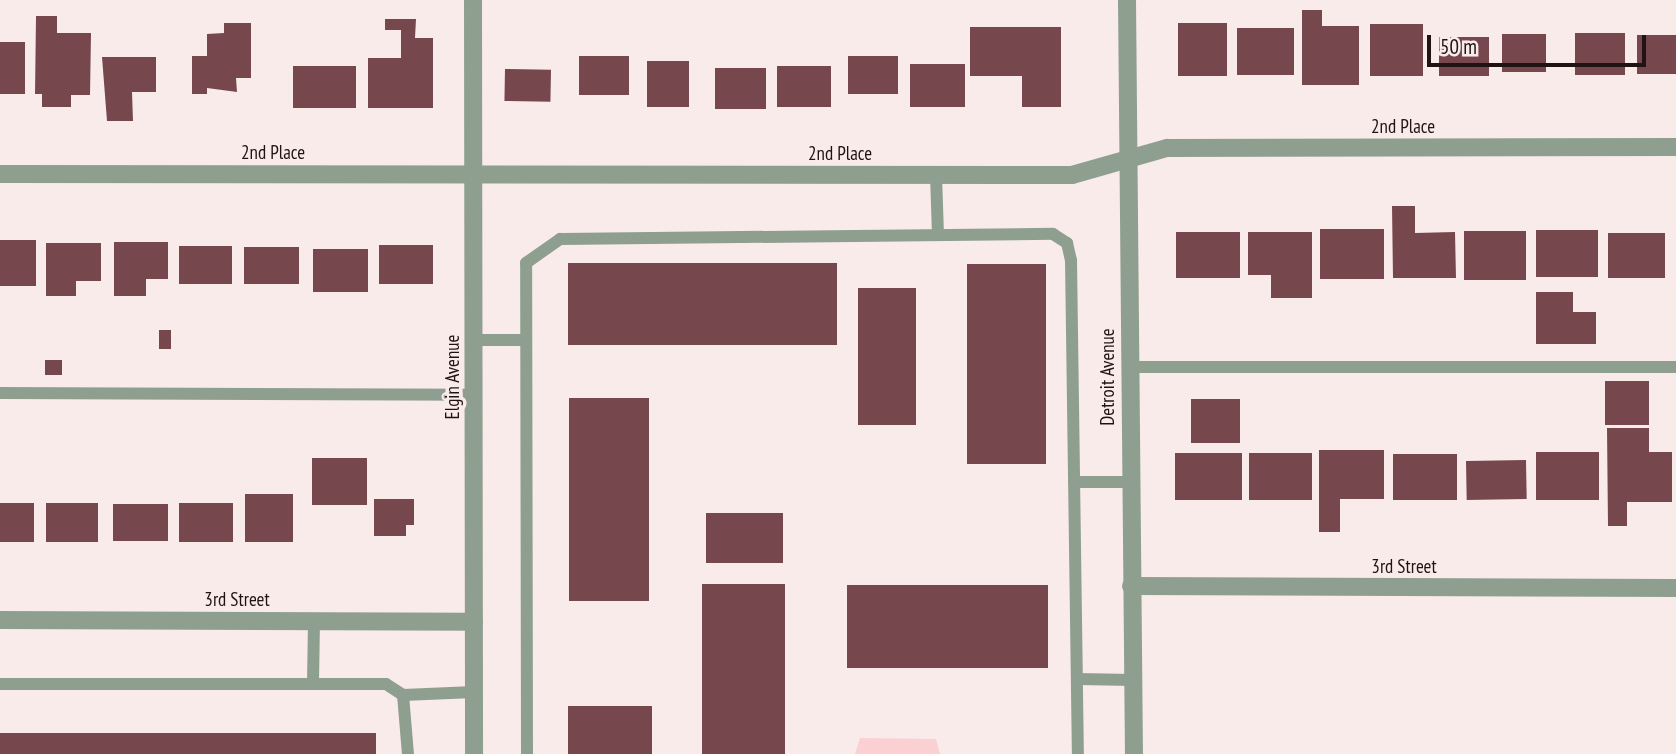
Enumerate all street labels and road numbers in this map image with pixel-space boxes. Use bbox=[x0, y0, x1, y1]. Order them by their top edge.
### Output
street label: 2nd Place bbox=[1371, 116, 1435, 138]
street label: 2nd Place bbox=[241, 142, 305, 164]
street label: 2nd Place bbox=[808, 143, 872, 165]
street label: Detroit Avenue bbox=[1097, 328, 1119, 426]
street label: Elgin Avenue bbox=[442, 334, 464, 420]
street label: 3rd Street bbox=[1371, 556, 1437, 578]
street label: 3rd Street bbox=[204, 589, 270, 611]

